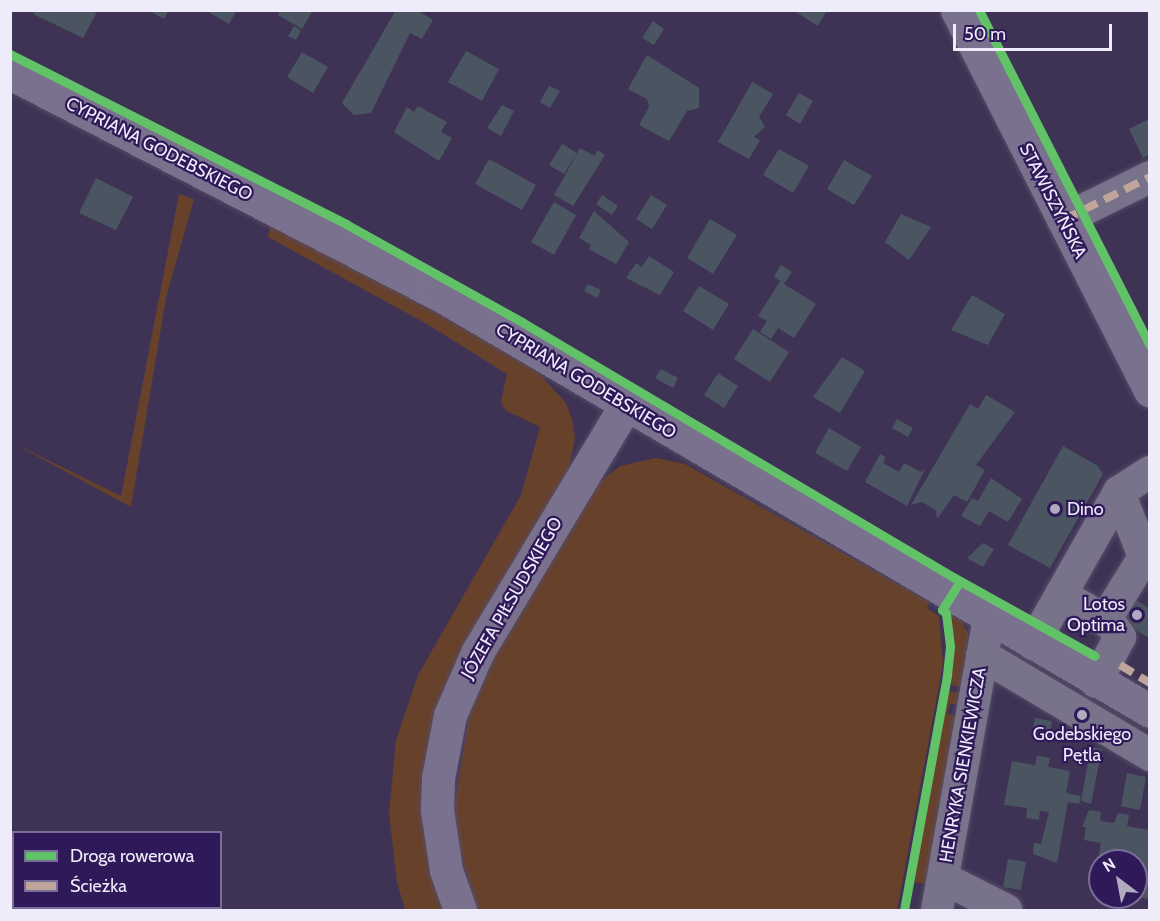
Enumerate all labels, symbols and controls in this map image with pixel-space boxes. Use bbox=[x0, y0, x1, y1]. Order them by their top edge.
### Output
scale bar bbox=[956, 12, 1115, 50]
text: 50 m bbox=[964, 23, 1006, 45]
street label: CYPRIANA GODEBSKIEGO bbox=[62, 92, 256, 206]
street label: STAWISZYŃSKA bbox=[1015, 140, 1091, 262]
street label: CYPRIANA GODEBSKIEGO bbox=[492, 319, 680, 443]
place label: Dino bbox=[1067, 498, 1104, 520]
marker: Dino bbox=[1048, 502, 1062, 516]
street label: JÓZEFA PIŁSUDSKIEGO bbox=[457, 513, 567, 683]
place label: Lotos Optima bbox=[1067, 594, 1125, 636]
marker: Lotos Optima bbox=[1130, 608, 1144, 622]
street label: HENRYKA SIENKIEWICZA bbox=[935, 666, 991, 864]
marker: Godebskiego Pętla bbox=[1075, 708, 1089, 722]
place label: Godebskiego Pętla bbox=[1033, 724, 1131, 766]
legend bbox=[12, 831, 222, 909]
text: Droga rowerowa bbox=[70, 845, 194, 867]
north arrow bbox=[1088, 849, 1148, 909]
text: N bbox=[1099, 854, 1119, 876]
text: Ścieżka bbox=[70, 875, 127, 897]

